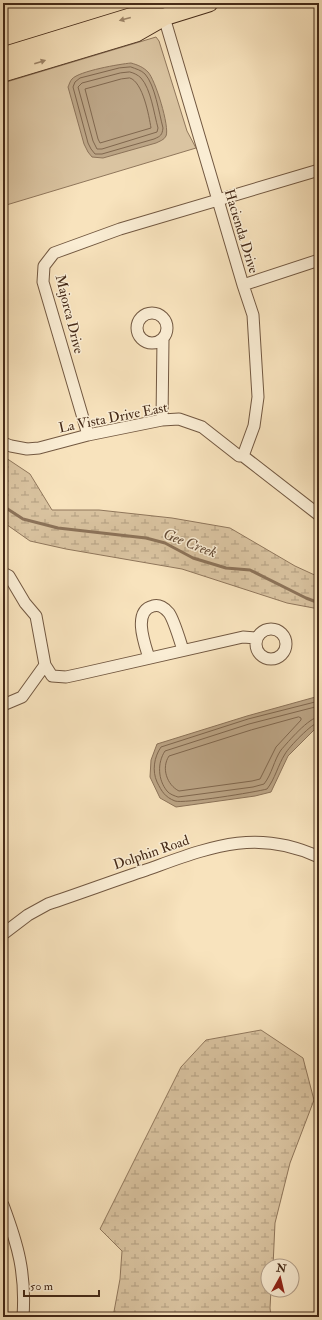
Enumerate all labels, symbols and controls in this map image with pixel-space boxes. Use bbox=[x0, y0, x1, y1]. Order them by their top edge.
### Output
one-way arrow bbox=[119, 16, 131, 22]
one-way arrow bbox=[35, 59, 47, 65]
street label: Hacienda Drive bbox=[221, 187, 262, 275]
street label: Majorca Drive bbox=[51, 273, 88, 355]
street label: La Vista Drive East bbox=[57, 399, 169, 436]
water label: Gee Creek bbox=[160, 525, 219, 562]
street label: Dolphin Road bbox=[111, 832, 192, 874]
north arrow bbox=[260, 1258, 300, 1298]
text: N bbox=[275, 1261, 288, 1276]
scale bar bbox=[24, 1272, 99, 1298]
text: 50 m bbox=[30, 1279, 54, 1294]

